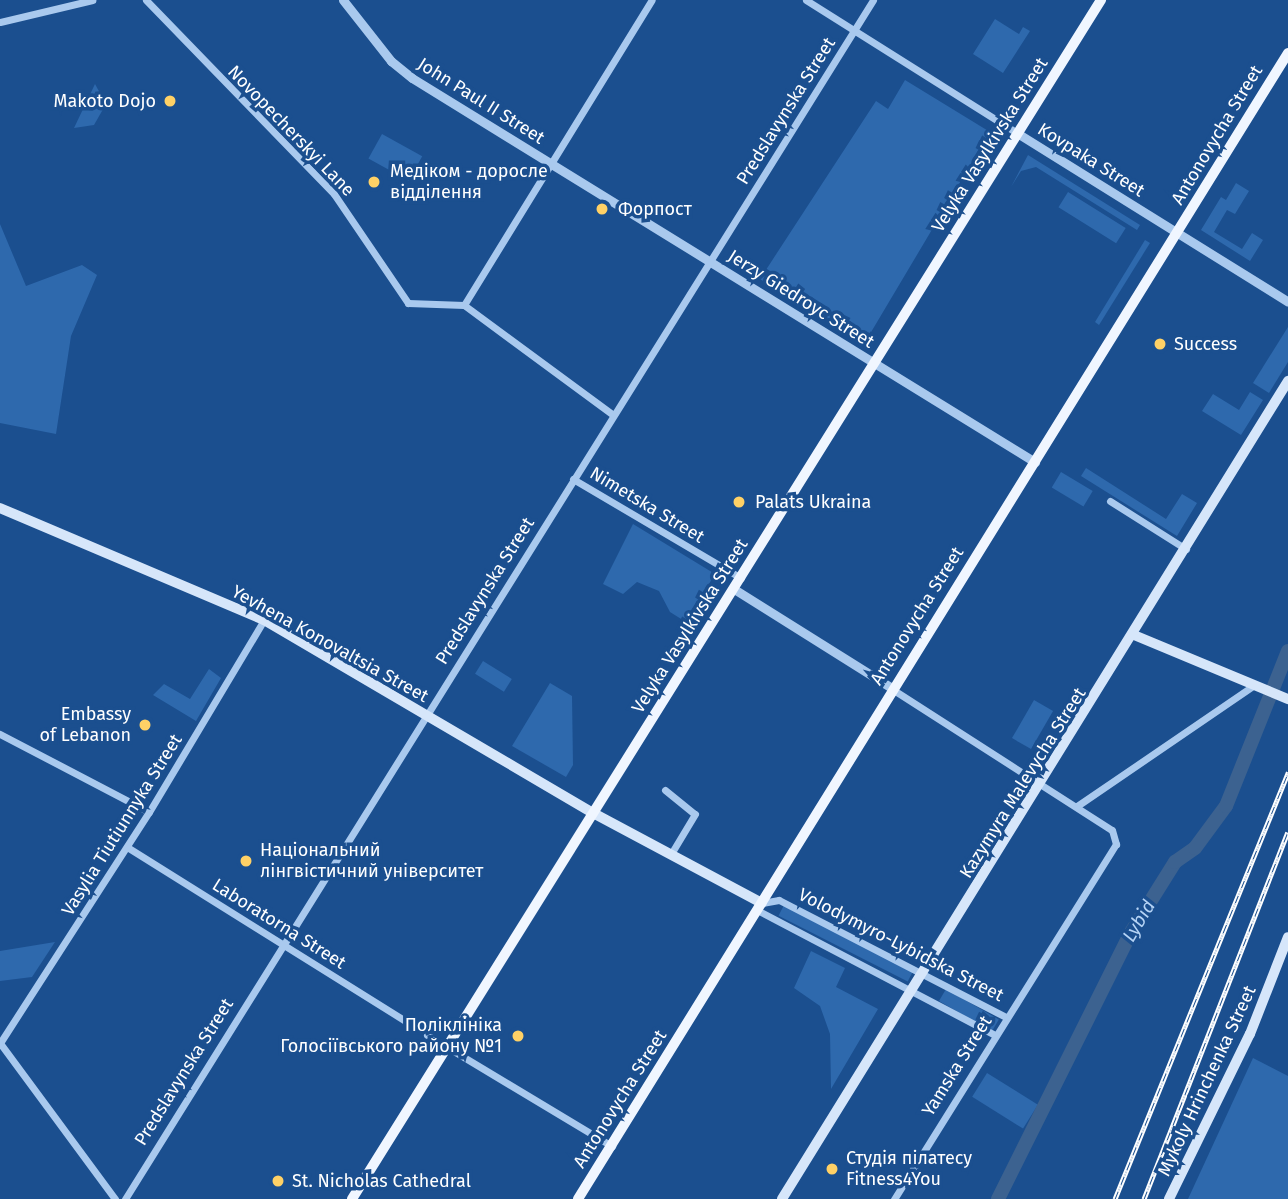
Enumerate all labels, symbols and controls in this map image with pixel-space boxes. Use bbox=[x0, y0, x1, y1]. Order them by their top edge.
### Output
street label: Predslavynska Street bbox=[732, 34, 840, 188]
street label: John Paul II Street bbox=[413, 53, 549, 149]
street label: Velyka Vasylkivska Street bbox=[927, 54, 1053, 236]
street label: Novopecherskyi Lane bbox=[223, 61, 359, 201]
street label: Antonovycha Street bbox=[1167, 61, 1267, 209]
place label: Makoto Dojo bbox=[53, 90, 156, 112]
marker: Makoto Dojo bbox=[162, 93, 178, 109]
street label: Kovpaka Street bbox=[1033, 118, 1149, 202]
place label: Медіком - доросле відділення bbox=[390, 161, 548, 204]
marker: Медіком - доросле відділення bbox=[364, 172, 384, 192]
place label: Форпост bbox=[618, 198, 692, 220]
marker: Форпост bbox=[592, 199, 612, 219]
street label: Jerzy Giedroyc Street bbox=[724, 245, 878, 353]
place label: Success bbox=[1174, 333, 1237, 355]
marker: Success bbox=[1152, 336, 1168, 352]
street label: Nimetska Street bbox=[586, 462, 708, 548]
place label: Palats Ukraina bbox=[755, 491, 871, 513]
marker: Palats Ukraina bbox=[729, 492, 749, 512]
street label: Predslavynska Street bbox=[431, 514, 539, 668]
street label: Velyka Vasylkivska Street bbox=[627, 535, 753, 717]
street label: Antonovycha Street bbox=[866, 543, 968, 689]
street label: Yevhena Konovaltsia Street bbox=[228, 581, 432, 707]
street label: Kazymyra Malevycha Street bbox=[955, 684, 1091, 882]
place label: Embassy of Lebanon bbox=[39, 704, 131, 746]
marker: Embassy of Lebanon bbox=[137, 717, 153, 733]
street label: Vasylia Tiutiunnyka Street bbox=[57, 730, 187, 920]
place label: Національний лінгвістичний університет bbox=[260, 840, 483, 882]
marker: Національний лінгвістичний університет bbox=[238, 853, 254, 869]
street label: Laboratorna Street bbox=[208, 874, 350, 974]
street label: Volodymyro-Lybidska Street bbox=[795, 884, 1007, 1006]
water label: Lybid bbox=[1118, 896, 1160, 946]
street label: Mykoly Hrinchenka Street bbox=[1153, 982, 1261, 1180]
street label: Predslavynska Street bbox=[130, 995, 238, 1149]
street label: Yamska Street bbox=[918, 1012, 996, 1120]
place label: Поліклініка Голосіївського району №1 bbox=[280, 1015, 502, 1058]
marker: Поліклініка Голосіївського району №1 bbox=[508, 1026, 528, 1046]
street label: Antonovycha Street bbox=[569, 1026, 671, 1172]
place label: Студія пілатесу Fitness4You bbox=[846, 1148, 972, 1190]
marker: Студія пілатесу Fitness4You bbox=[824, 1161, 840, 1177]
place label: St. Nicholas Cathedral bbox=[292, 1170, 471, 1192]
marker: St. Nicholas Cathedral bbox=[270, 1173, 286, 1189]

